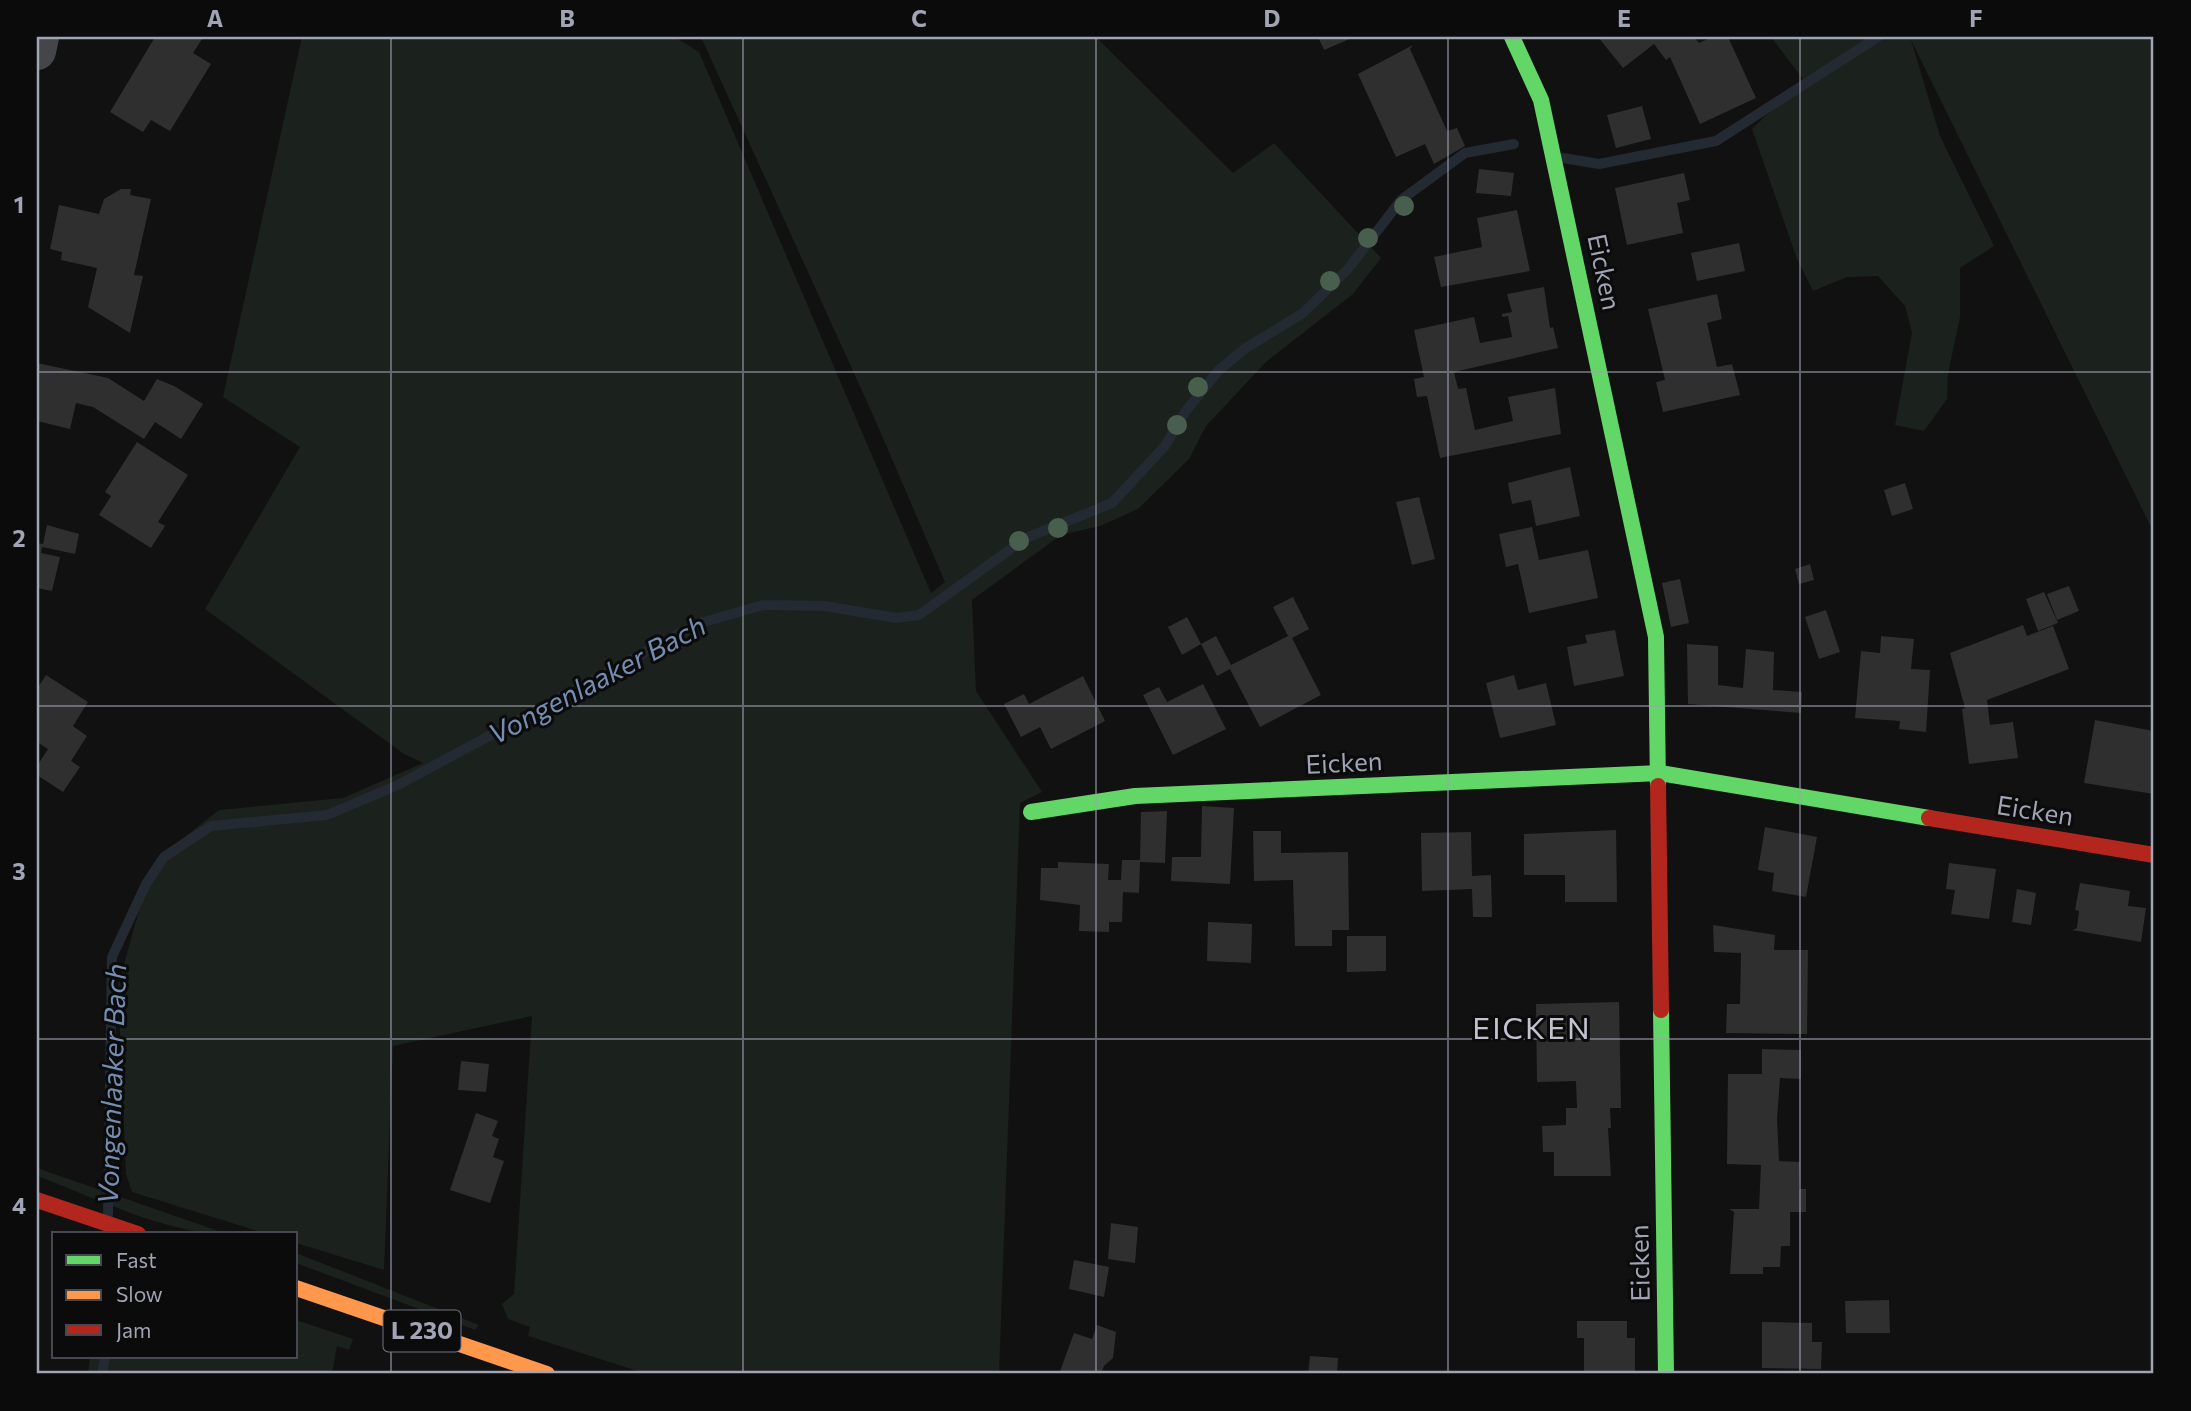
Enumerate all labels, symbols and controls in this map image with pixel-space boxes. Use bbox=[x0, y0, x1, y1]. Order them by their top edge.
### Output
text: A bbox=[207, 4, 224, 32]
text: B bbox=[559, 4, 575, 32]
text: C bbox=[911, 4, 927, 32]
text: D bbox=[1264, 4, 1281, 32]
text: E bbox=[1617, 4, 1631, 32]
text: F bbox=[1969, 4, 1983, 32]
text: 1 bbox=[14, 190, 24, 218]
street label: Eicken bbox=[1582, 231, 1629, 313]
text: 2 bbox=[12, 524, 26, 552]
water label: Vongenlaaker Bach bbox=[482, 608, 711, 751]
street label: Eicken bbox=[1305, 744, 1383, 779]
street label: Eicken bbox=[1995, 788, 2076, 831]
text: 3 bbox=[12, 857, 26, 885]
water label: Vongenlaaker Bach bbox=[90, 963, 132, 1205]
district label: EICKEN bbox=[1472, 1008, 1592, 1045]
text: 4 bbox=[12, 1191, 26, 1219]
street label: Eicken bbox=[1622, 1224, 1655, 1302]
legend bbox=[52, 1232, 298, 1358]
text: Fast bbox=[116, 1247, 157, 1272]
text: Slow bbox=[116, 1281, 163, 1306]
road number: L 230 bbox=[384, 1310, 460, 1352]
text: Jam bbox=[116, 1317, 151, 1342]

